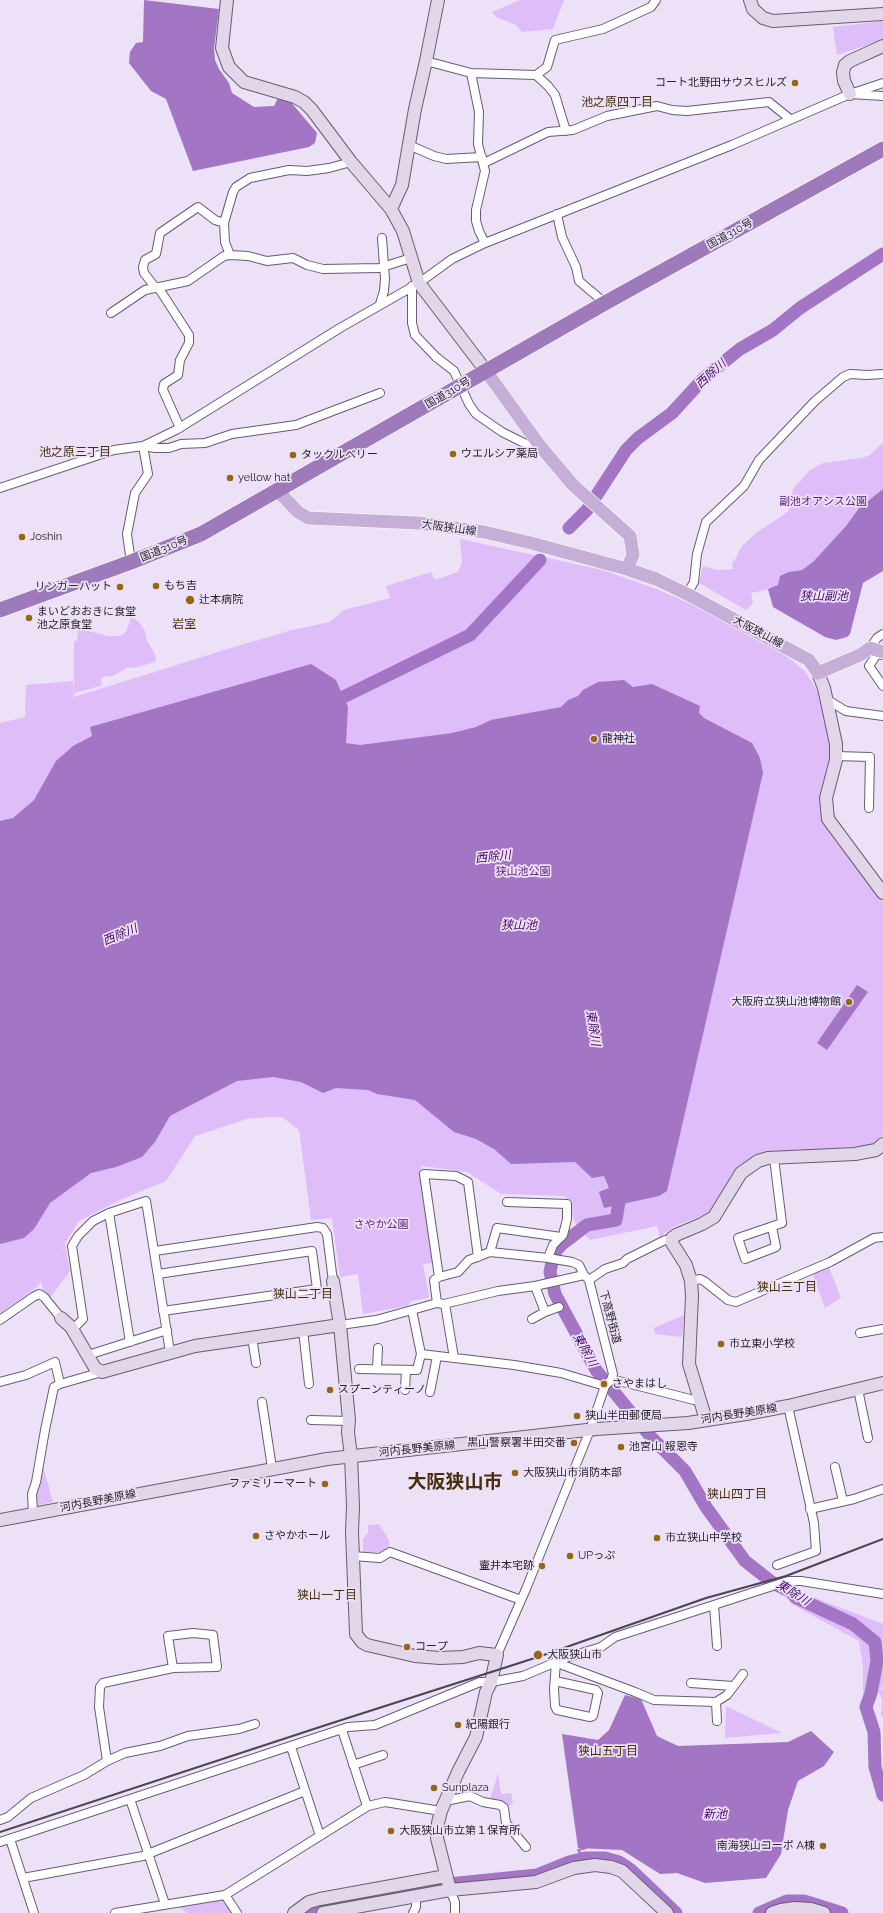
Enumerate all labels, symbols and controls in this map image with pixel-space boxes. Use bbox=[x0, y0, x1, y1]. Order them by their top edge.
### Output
place label: コート北野田サウスヒルズ bbox=[655, 76, 787, 90]
marker: コート北野田サウスヒルズ bbox=[790, 78, 800, 88]
district label: 池之原四丁目 bbox=[581, 95, 653, 109]
street label: 国道310号 bbox=[705, 216, 755, 252]
water label: 西除川 bbox=[693, 357, 729, 391]
street label: 国道310号 bbox=[423, 375, 473, 411]
district label: 池之原三丁目 bbox=[39, 445, 111, 459]
place label: ウエルシア薬局 bbox=[461, 447, 538, 461]
place label: タックルベリー bbox=[301, 448, 378, 462]
marker: ウエルシア薬局 bbox=[448, 449, 458, 459]
marker: タックルベリー bbox=[288, 450, 298, 460]
place label: yellow hat bbox=[238, 471, 290, 485]
marker: yellow hat bbox=[225, 473, 235, 483]
park label: 副池オアシス公園 bbox=[779, 495, 867, 509]
street label: 大阪狭山線 bbox=[421, 518, 477, 538]
place label: Joshin bbox=[30, 530, 62, 544]
marker: Joshin bbox=[17, 532, 27, 542]
street label: 国道310号 bbox=[138, 533, 190, 565]
place label: もち吉 bbox=[164, 579, 197, 593]
place label: リンガーハット bbox=[35, 580, 112, 594]
marker: もち吉 bbox=[151, 581, 161, 591]
marker: リンガーハット bbox=[115, 582, 125, 592]
water label: 狭山副池 bbox=[800, 589, 848, 603]
place label: 辻本病院 bbox=[199, 593, 243, 607]
marker: 辻本病院 bbox=[184, 594, 196, 606]
place label: まいどおおきに食堂 池之原食堂 bbox=[37, 605, 136, 631]
marker: まいどおおきに食堂 池之原食堂 bbox=[24, 613, 34, 623]
street label: 大阪狭山線 bbox=[731, 613, 785, 651]
district label: 岩室 bbox=[172, 617, 196, 631]
place label: 龍神社 bbox=[602, 732, 635, 746]
marker: 龍神社 bbox=[589, 734, 599, 744]
water label: 西除川 bbox=[474, 848, 512, 866]
park label: 狭山池公園 bbox=[496, 865, 550, 879]
water label: 狭山池 bbox=[501, 918, 537, 932]
water label: 西除川 bbox=[101, 921, 139, 949]
place label: 大阪府立狭山池博物館 bbox=[731, 995, 841, 1009]
marker: 大阪府立狭山池博物館 bbox=[844, 997, 854, 1007]
water label: 東除川 bbox=[583, 1009, 603, 1047]
park label: さやか公園 bbox=[354, 1218, 408, 1232]
district label: 狭山三丁目 bbox=[757, 1280, 817, 1294]
district label: 狭山二丁目 bbox=[273, 1287, 333, 1301]
street label: 下高野街道 bbox=[597, 1289, 623, 1345]
water label: 東除川 bbox=[570, 1331, 600, 1369]
place label: 市立東小学校 bbox=[729, 1337, 795, 1351]
marker: 市立東小学校 bbox=[716, 1339, 726, 1349]
place label: さやまはし bbox=[612, 1377, 667, 1391]
marker: さやまはし bbox=[599, 1379, 609, 1389]
place label: スプーンティーノ bbox=[338, 1383, 426, 1397]
marker: スプーンティーノ bbox=[325, 1385, 335, 1395]
street label: 河内長野美原線 bbox=[700, 1401, 778, 1427]
place label: 狭山半田郵便局 bbox=[585, 1409, 662, 1423]
marker: 狭山半田郵便局 bbox=[572, 1411, 582, 1421]
place label: 黒山警察署半田交番 bbox=[467, 1436, 566, 1450]
street label: 河内長野美原線 bbox=[378, 1438, 456, 1460]
marker: 黒山警察署半田交番 bbox=[569, 1438, 579, 1448]
place label: 池宮山 報恩寺 bbox=[629, 1440, 698, 1454]
marker: 池宮山 報恩寺 bbox=[616, 1442, 626, 1452]
place label: 大阪狭山市消防本部 bbox=[523, 1466, 622, 1480]
marker: 大阪狭山市消防本部 bbox=[510, 1468, 520, 1478]
district label: 大阪狭山市 bbox=[408, 1471, 502, 1493]
place label: ファミリーマート bbox=[229, 1477, 317, 1491]
marker: ファミリーマート bbox=[320, 1479, 330, 1489]
street label: 河内長野美原線 bbox=[59, 1487, 137, 1515]
district label: 狭山四丁目 bbox=[707, 1487, 767, 1501]
place label: さやかホール bbox=[264, 1529, 330, 1543]
marker: さやかホール bbox=[251, 1531, 261, 1541]
place label: 市立狭山中学校 bbox=[665, 1531, 742, 1545]
marker: 市立狭山中学校 bbox=[652, 1533, 662, 1543]
place label: UPっぷ bbox=[578, 1549, 615, 1563]
marker: UPっぷ bbox=[565, 1551, 575, 1561]
place label: 壷井本宅跡 bbox=[479, 1559, 534, 1573]
marker: 壷井本宅跡 bbox=[537, 1561, 547, 1571]
water label: 東除川 bbox=[774, 1577, 812, 1609]
district label: 狭山一丁目 bbox=[297, 1588, 357, 1602]
place label: コープ bbox=[415, 1640, 448, 1654]
marker: コープ bbox=[402, 1642, 412, 1652]
place label: 大阪狭山市 bbox=[547, 1648, 602, 1662]
marker: 大阪狭山市 bbox=[532, 1649, 544, 1661]
place label: 紀陽銀行 bbox=[466, 1718, 510, 1732]
marker: 紀陽銀行 bbox=[453, 1720, 463, 1730]
district label: 狭山五丁目 bbox=[578, 1744, 638, 1758]
place label: Sunplaza bbox=[442, 1781, 489, 1795]
marker: Sunplaza bbox=[429, 1783, 439, 1793]
water label: 新池 bbox=[703, 1807, 727, 1821]
place label: 大阪狭山市立第１保育所 bbox=[399, 1824, 520, 1838]
marker: 大阪狭山市立第１保育所 bbox=[386, 1826, 396, 1836]
place label: 南海狭山コーポ A棟 bbox=[717, 1839, 815, 1853]
marker: 南海狭山コーポ A棟 bbox=[818, 1841, 828, 1851]

